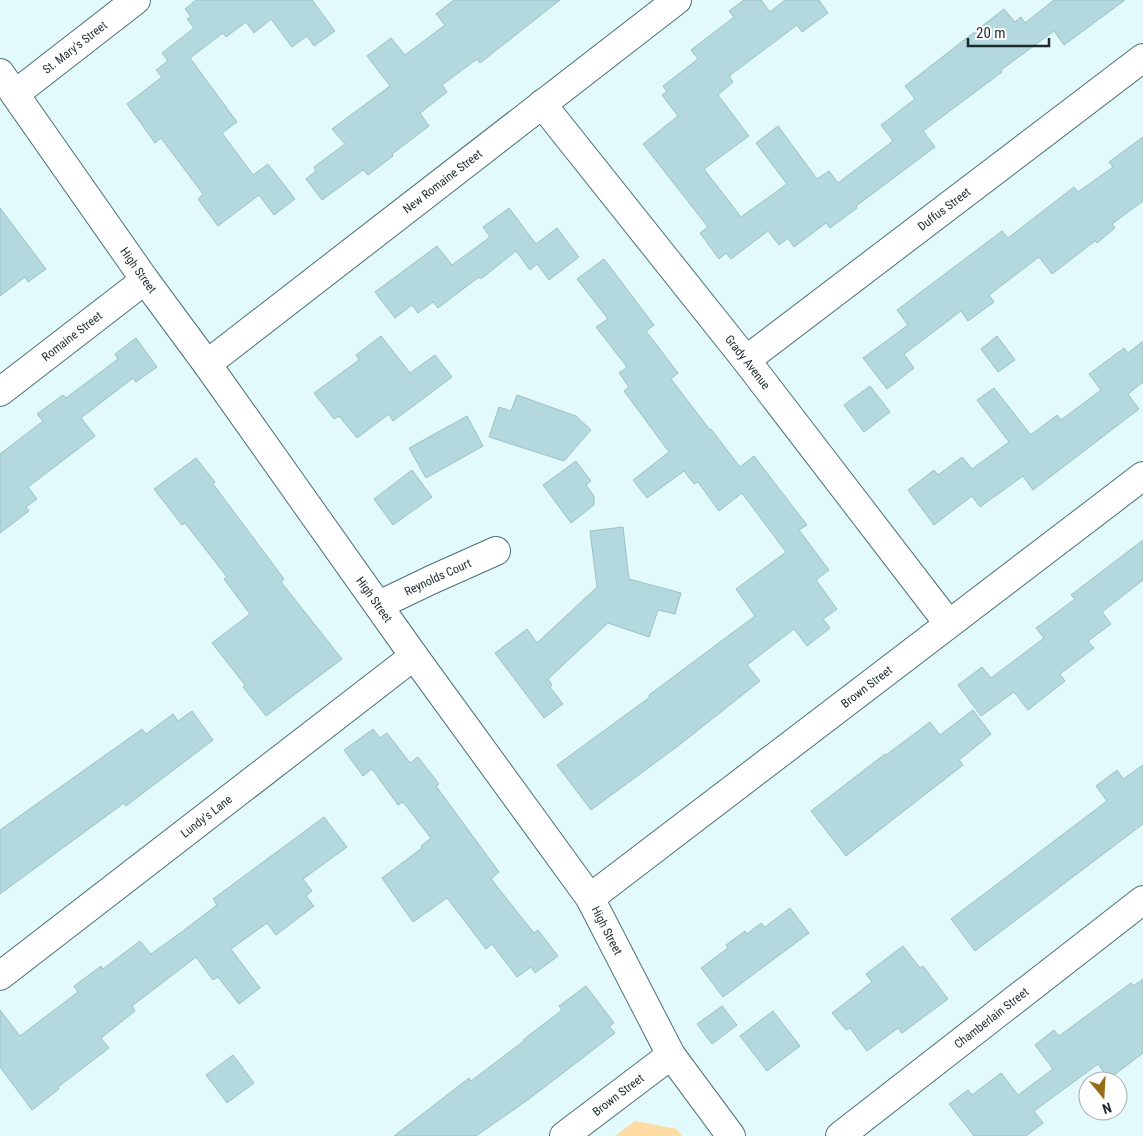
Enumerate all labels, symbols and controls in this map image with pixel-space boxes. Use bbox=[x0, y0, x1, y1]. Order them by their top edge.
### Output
scale bar bbox=[968, 15, 1049, 47]
street label: St. Mary's Street bbox=[40, 18, 110, 77]
text: 20 m bbox=[976, 24, 1006, 42]
street label: New Romaine Street bbox=[400, 146, 485, 216]
street label: Duffus Street bbox=[915, 184, 974, 234]
street label: High Street bbox=[117, 245, 160, 296]
street label: Romaine Street bbox=[39, 308, 105, 364]
street label: Grady Avenue bbox=[722, 332, 773, 392]
street label: Reynolds Court bbox=[402, 556, 474, 599]
street label: High Street bbox=[353, 574, 395, 626]
street label: Brown Street bbox=[838, 663, 895, 711]
street label: Lundy's Lane bbox=[178, 792, 235, 841]
street label: High Street bbox=[588, 904, 625, 958]
street label: Chamberlain Street bbox=[951, 984, 1032, 1051]
street label: Brown Street bbox=[590, 1071, 647, 1119]
north arrow bbox=[1078, 1071, 1128, 1121]
text: N bbox=[1100, 1099, 1114, 1117]

